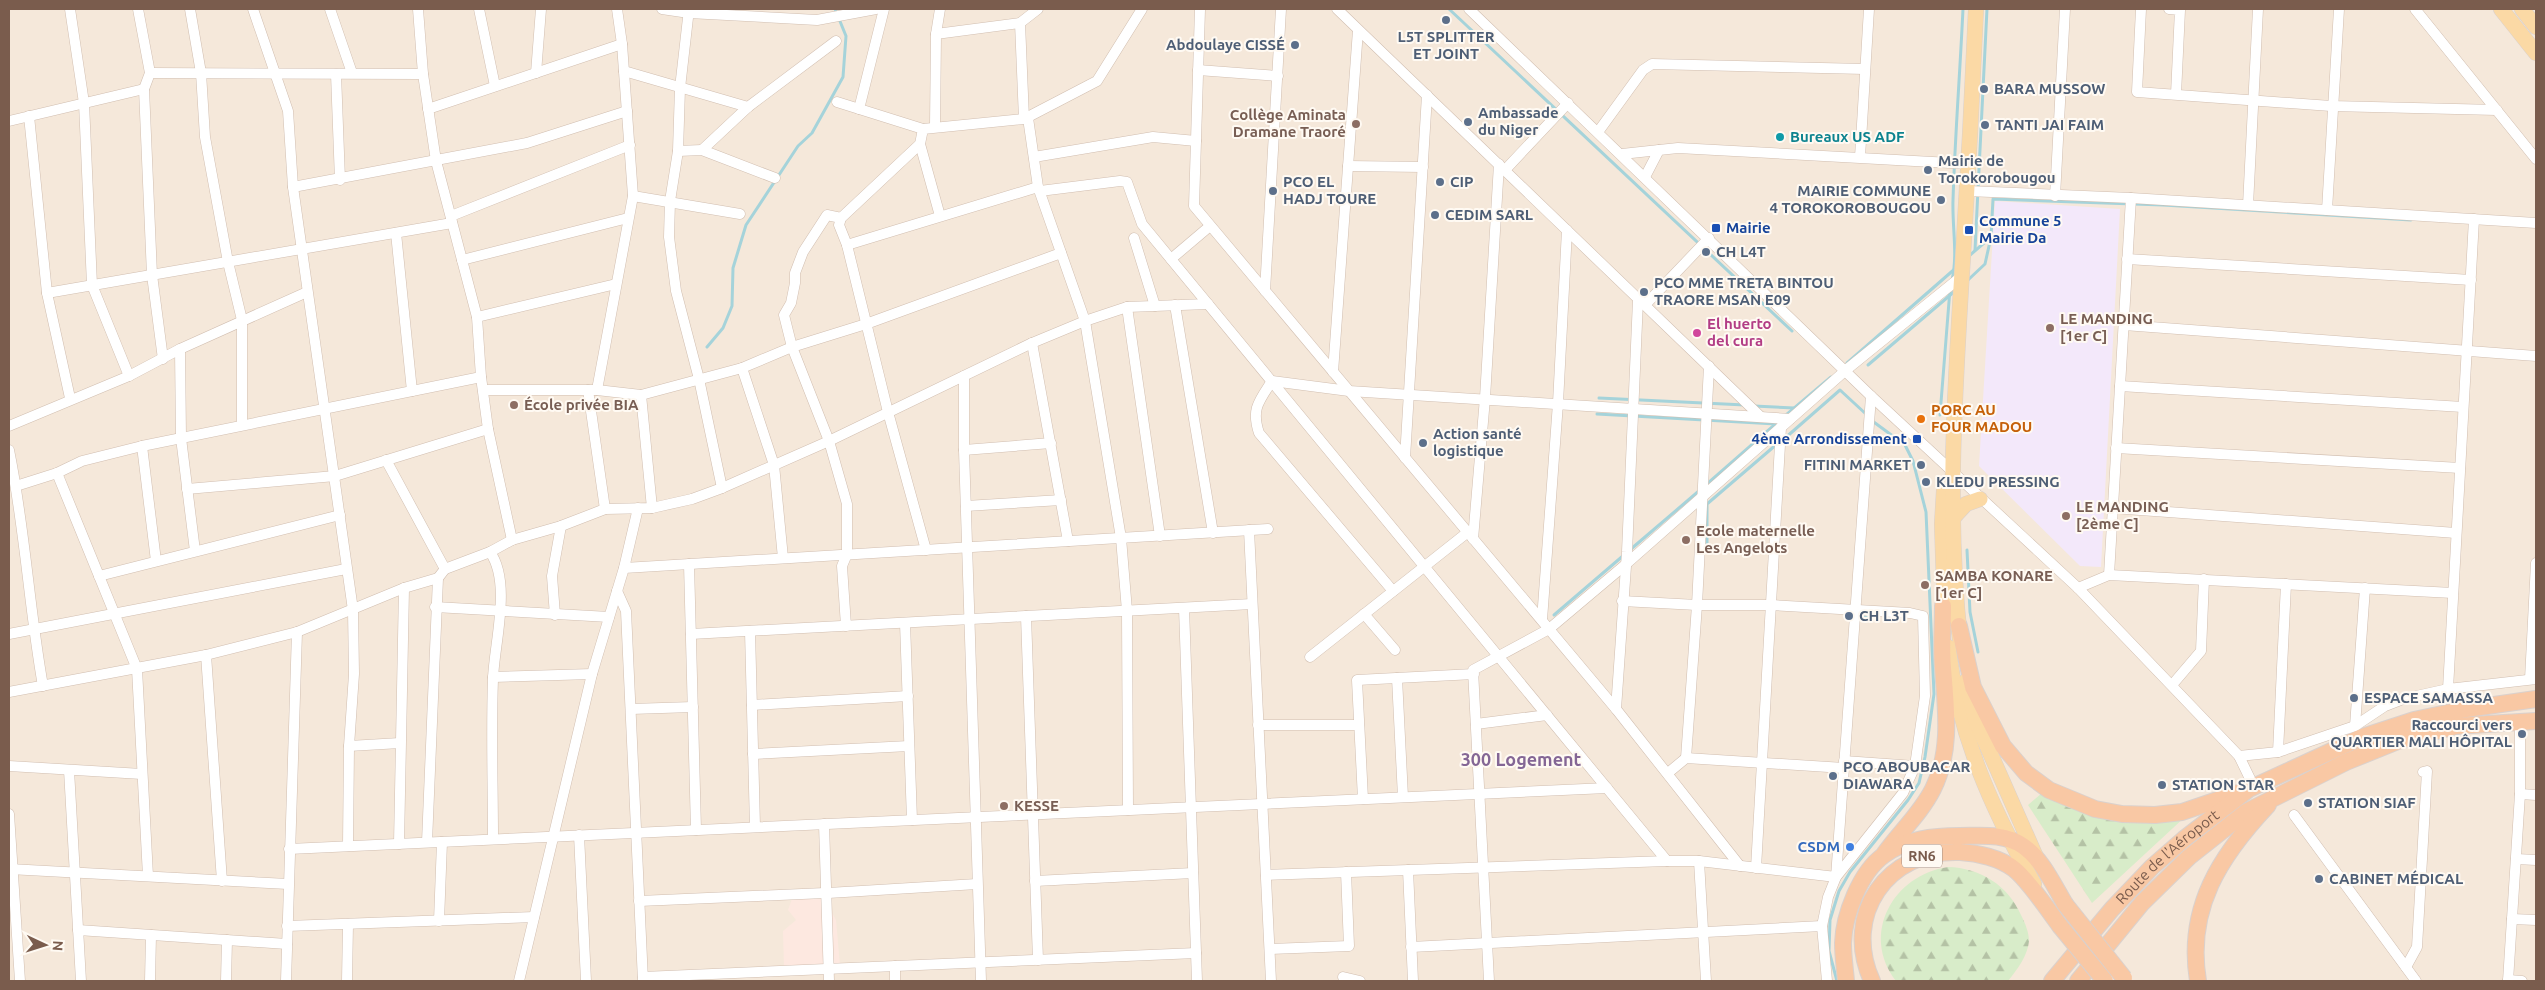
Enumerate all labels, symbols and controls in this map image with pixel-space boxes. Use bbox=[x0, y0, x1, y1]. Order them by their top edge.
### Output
marker: L5T SPLITTER ET JOINT bbox=[1440, 14, 1452, 26]
place label: L5T SPLITTER ET JOINT bbox=[1397, 28, 1495, 62]
place label: Abdoulaye CISSÉ bbox=[1166, 36, 1285, 53]
marker: Abdoulaye CISSÉ bbox=[1289, 39, 1301, 51]
place label: BARA MUSSOW bbox=[1994, 80, 2106, 97]
marker: BARA MUSSOW bbox=[1978, 83, 1990, 95]
place label: Ambassade du Niger bbox=[1478, 104, 1559, 138]
place label: Collège Aminata Dramane Traoré bbox=[1230, 106, 1346, 140]
marker: Ambassade du Niger bbox=[1462, 116, 1474, 128]
place label: TANTI JAI FAIM bbox=[1995, 116, 2104, 133]
marker: Collège Aminata Dramane Traoré bbox=[1350, 118, 1362, 130]
marker: TANTI JAI FAIM bbox=[1979, 119, 1991, 131]
place label: Bureaux US ADF bbox=[1790, 128, 1905, 145]
marker: Bureaux US ADF bbox=[1774, 131, 1786, 143]
place label: Mairie de Torokorobougou bbox=[1938, 152, 2056, 186]
marker: Mairie de Torokorobougou bbox=[1922, 164, 1934, 176]
place label: PCO EL HADJ TOURE bbox=[1283, 173, 1376, 207]
place label: CIP bbox=[1450, 173, 1474, 190]
marker: CIP bbox=[1434, 176, 1446, 188]
place label: MAIRIE COMMUNE 4 TOROKOROBOUGOU bbox=[1770, 182, 1931, 216]
marker: PCO EL HADJ TOURE bbox=[1267, 185, 1279, 197]
marker: MAIRIE COMMUNE 4 TOROKOROBOUGOU bbox=[1935, 194, 1947, 206]
place label: CEDIM SARL bbox=[1445, 206, 1533, 223]
marker: CEDIM SARL bbox=[1429, 209, 1441, 221]
place label: Commune 5 Mairie Da bbox=[1979, 212, 2062, 246]
place label: Mairie bbox=[1726, 219, 1771, 236]
marker: Mairie bbox=[1710, 222, 1722, 234]
marker: Commune 5 Mairie Da bbox=[1963, 224, 1975, 236]
place label: CH L4T bbox=[1716, 243, 1766, 260]
marker: CH L4T bbox=[1700, 246, 1712, 258]
place label: PCO MME TRETA BINTOU TRAORE MSAN E09 bbox=[1654, 274, 1834, 308]
marker: PCO MME TRETA BINTOU TRAORE MSAN E09 bbox=[1638, 286, 1650, 298]
place label: LE MANDING [1er C] bbox=[2060, 310, 2153, 344]
place label: El huerto del cura bbox=[1707, 315, 1772, 349]
marker: LE MANDING [1er C] bbox=[2044, 322, 2056, 334]
marker: El huerto del cura bbox=[1691, 327, 1703, 339]
place label: École privée BIA bbox=[524, 396, 639, 413]
marker: École privée BIA bbox=[508, 399, 520, 411]
place label: PORC AU FOUR MADOU bbox=[1931, 401, 2032, 435]
marker: PORC AU FOUR MADOU bbox=[1915, 413, 1927, 425]
place label: Action santé logistique bbox=[1433, 425, 1522, 459]
place label: 4ème Arrondissement bbox=[1751, 430, 1908, 447]
marker: 4ème Arrondissement bbox=[1911, 433, 1923, 445]
marker: Action santé logistique bbox=[1417, 437, 1429, 449]
place label: FITINI MARKET bbox=[1804, 456, 1911, 473]
marker: FITINI MARKET bbox=[1915, 459, 1927, 471]
place label: KLEDU PRESSING bbox=[1936, 473, 2060, 490]
marker: KLEDU PRESSING bbox=[1920, 476, 1932, 488]
place label: LE MANDING [2ème C] bbox=[2076, 498, 2169, 532]
marker: LE MANDING [2ème C] bbox=[2060, 510, 2072, 522]
place label: Ecole maternelle Les Angelots bbox=[1696, 522, 1815, 556]
marker: Ecole maternelle Les Angelots bbox=[1680, 534, 1692, 546]
place label: SAMBA KONARE [1er C] bbox=[1935, 567, 2053, 601]
marker: SAMBA KONARE [1er C] bbox=[1919, 579, 1931, 591]
place label: CH L3T bbox=[1859, 607, 1909, 624]
marker: CH L3T bbox=[1843, 610, 1855, 622]
place label: ESPACE SAMASSA bbox=[2364, 689, 2494, 706]
marker: ESPACE SAMASSA bbox=[2348, 692, 2360, 704]
place label: Raccourci vers QUARTIER MALI HÔPITAL bbox=[2330, 716, 2512, 750]
marker: Raccourci vers QUARTIER MALI HÔPITAL bbox=[2516, 728, 2528, 740]
district label: 300 Logement bbox=[1461, 749, 1582, 769]
place label: PCO ABOUBACAR DIAWARA bbox=[1843, 758, 1971, 792]
marker: PCO ABOUBACAR DIAWARA bbox=[1827, 770, 1839, 782]
place label: STATION STAR bbox=[2172, 776, 2274, 793]
marker: STATION STAR bbox=[2156, 779, 2168, 791]
place label: STATION SIAF bbox=[2318, 794, 2416, 811]
place label: KESSE bbox=[1014, 797, 1059, 814]
marker: STATION SIAF bbox=[2302, 797, 2314, 809]
marker: KESSE bbox=[998, 800, 1010, 812]
street label: Route de l'Aéroport bbox=[2112, 806, 2222, 907]
place label: CSDM bbox=[1797, 838, 1840, 855]
marker: CSDM bbox=[1844, 841, 1856, 853]
road number: RN6 bbox=[1902, 844, 1942, 868]
place label: CABINET MÉDICAL bbox=[2329, 870, 2463, 887]
marker: CABINET MÉDICAL bbox=[2313, 873, 2325, 885]
north arrow bbox=[20, 920, 70, 970]
text: N bbox=[50, 940, 66, 952]

